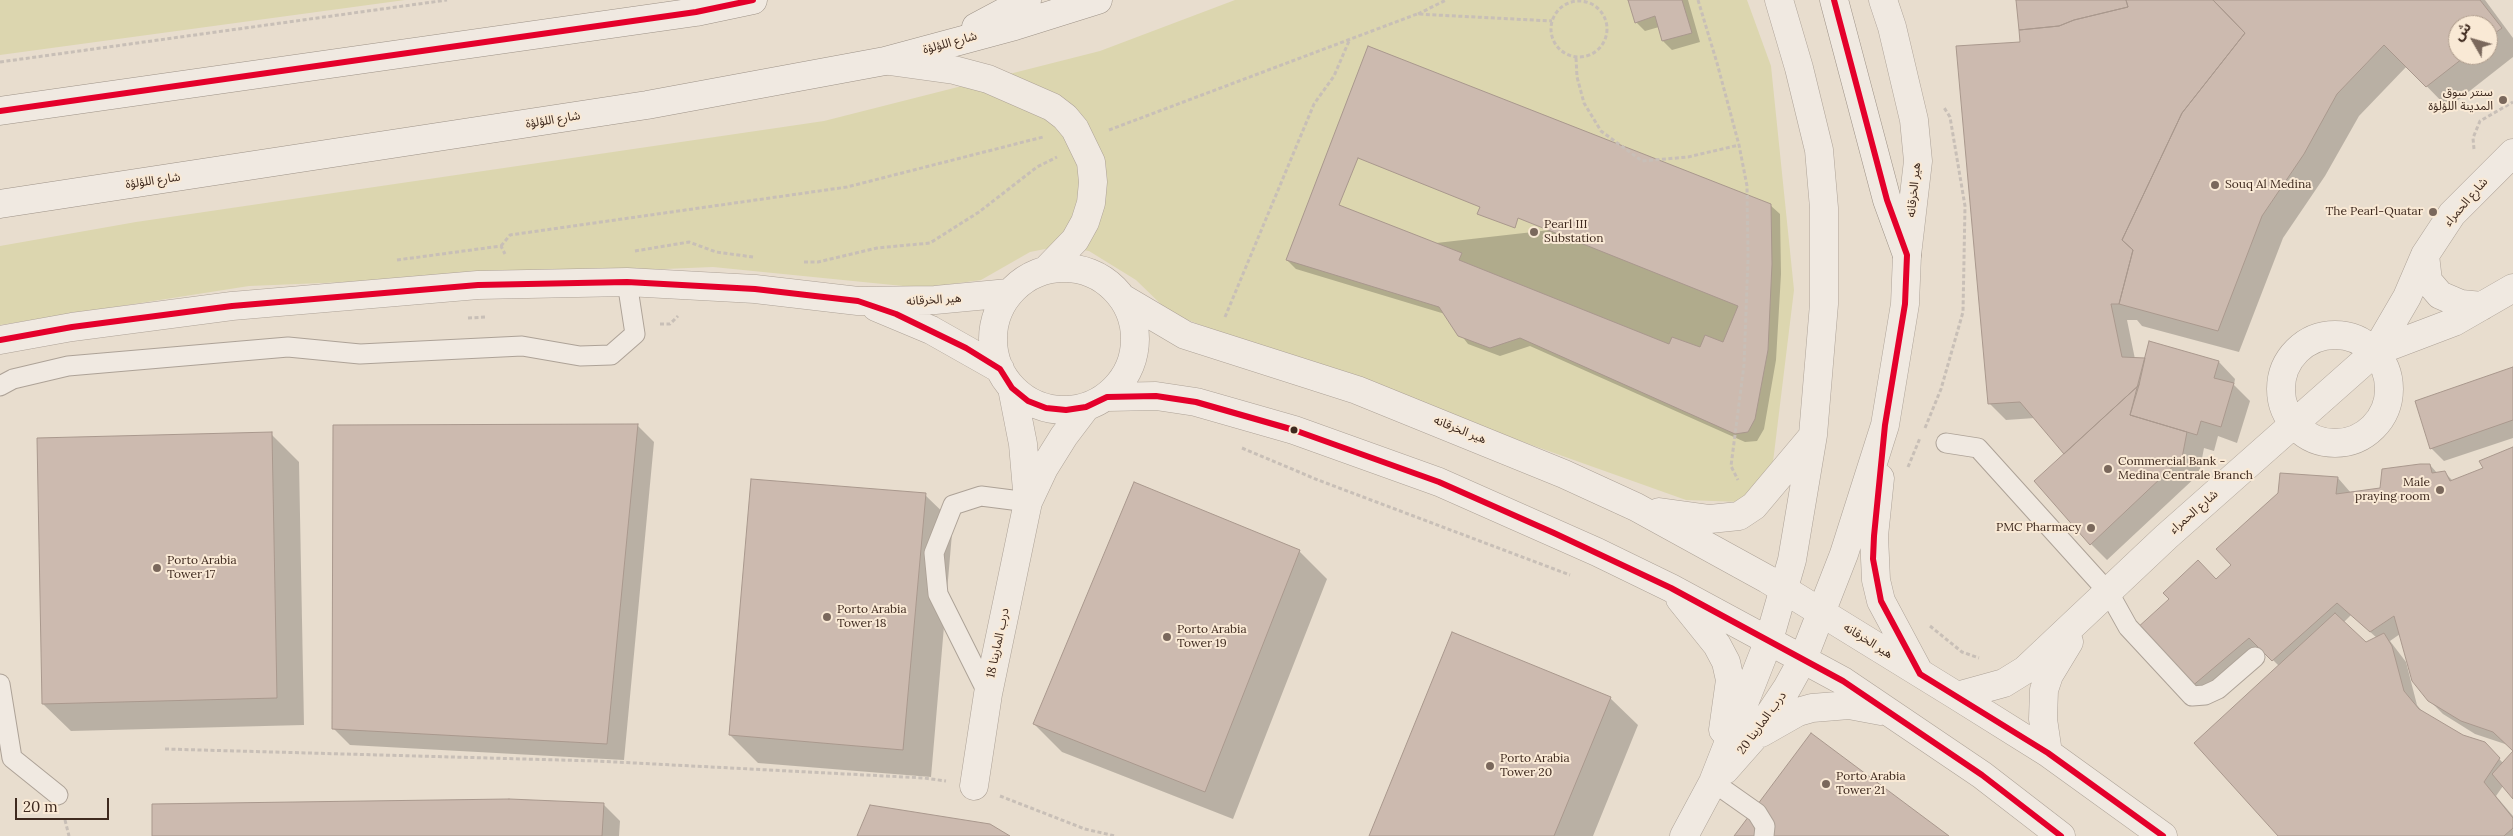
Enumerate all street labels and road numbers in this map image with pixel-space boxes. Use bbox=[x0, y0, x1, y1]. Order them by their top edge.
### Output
street label: شارع اللؤلؤة bbox=[921, 29, 979, 57]
street label: شارع اللؤلؤة bbox=[525, 109, 581, 131]
street label: هير الخرقانه bbox=[1904, 162, 1924, 218]
street label: شارع اللؤلؤة bbox=[125, 170, 181, 192]
street label: شارع الحمراء bbox=[2441, 175, 2491, 229]
street label: هير الخرقانه bbox=[906, 291, 962, 309]
street label: هير الخرقانه bbox=[1432, 413, 1488, 447]
street label: شارع الحمراء bbox=[2167, 487, 2221, 537]
street label: درب المارينا 18 bbox=[984, 607, 1012, 679]
street label: هير الخرقانه bbox=[1841, 620, 1895, 662]
street label: درب المارينا 20 bbox=[1734, 689, 1790, 757]

